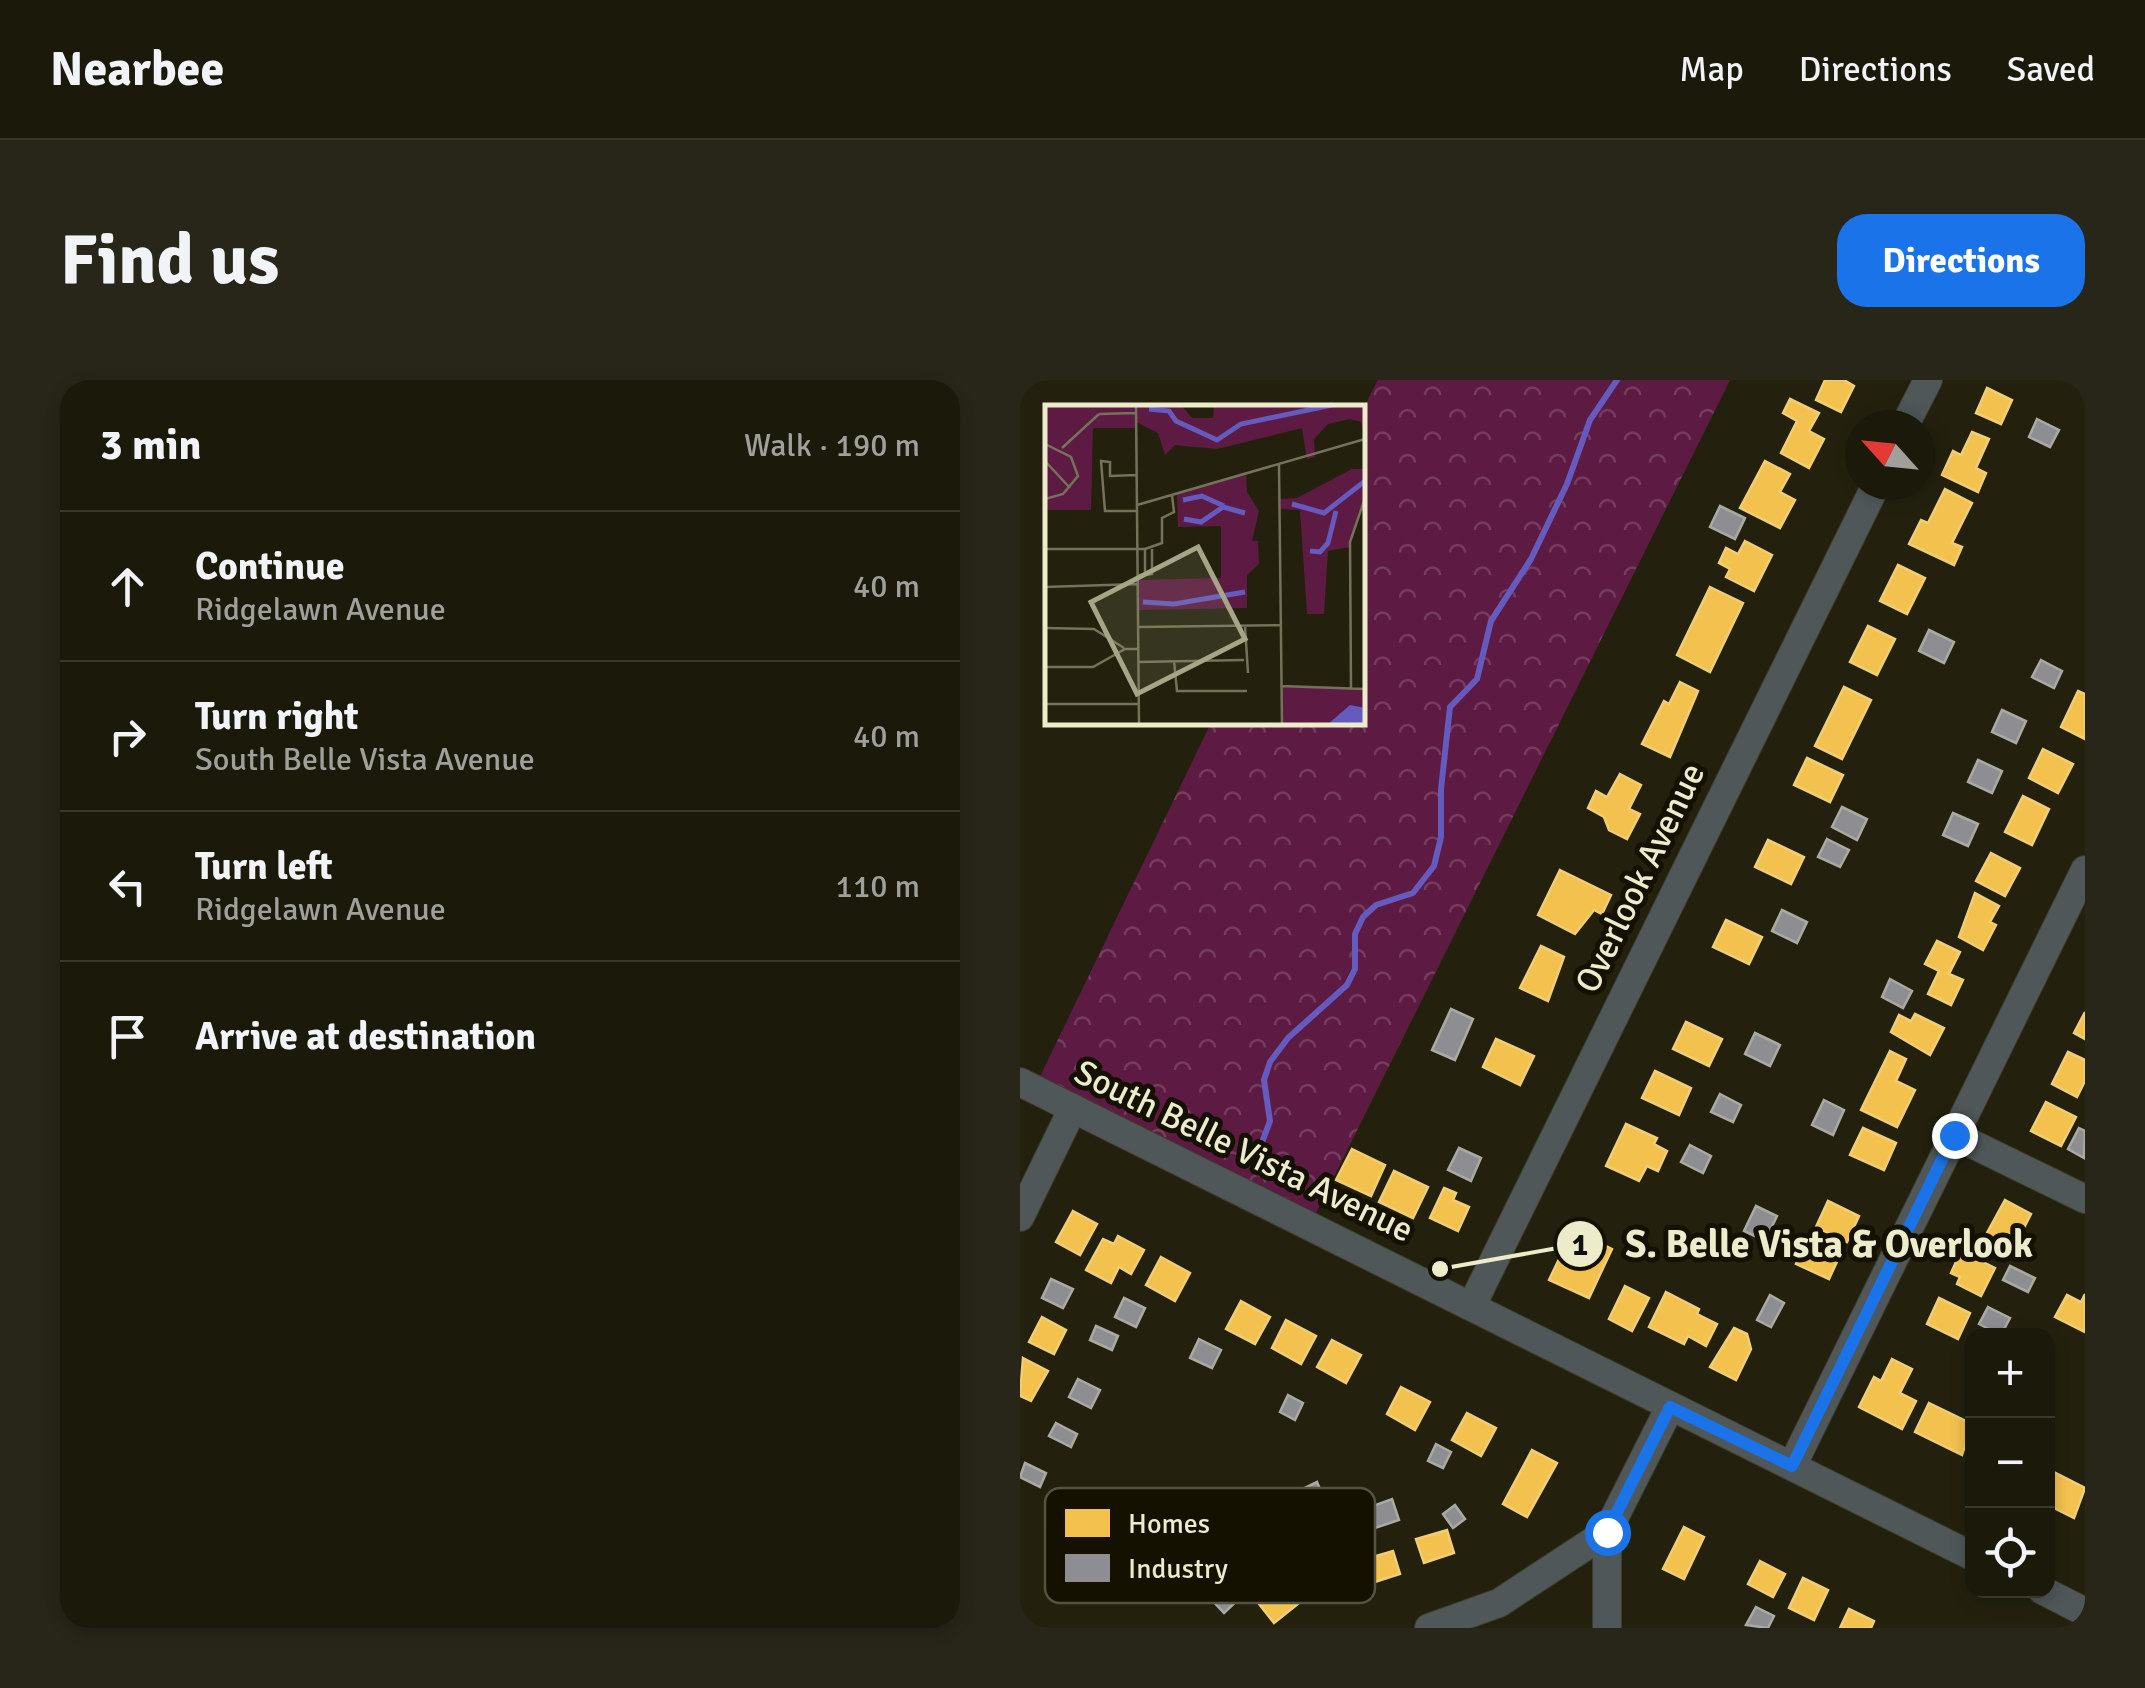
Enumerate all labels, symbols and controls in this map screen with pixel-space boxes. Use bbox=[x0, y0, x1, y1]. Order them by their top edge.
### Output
text: Nearbee bbox=[50, 40, 224, 99]
text: Map bbox=[1679, 48, 1744, 91]
text: Directions bbox=[1799, 48, 1952, 91]
text: Saved bbox=[2007, 48, 2095, 91]
button: Directions bbox=[1837, 214, 2085, 307]
text: Find us bbox=[60, 217, 279, 303]
inset map bbox=[1045, 405, 1365, 725]
north arrow bbox=[1845, 410, 1935, 500]
text: 3 min bbox=[100, 420, 201, 471]
text: Walk · 190 m bbox=[744, 426, 920, 465]
text: Continue bbox=[195, 543, 345, 590]
icon: ahead bbox=[100, 559, 155, 614]
text: 40 m bbox=[853, 567, 920, 606]
text: Ridgelawn Avenue bbox=[195, 590, 446, 629]
text: Turn right bbox=[195, 693, 359, 740]
icon: right bbox=[100, 709, 155, 764]
text: 40 m bbox=[853, 717, 920, 756]
text: South Belle Vista Avenue bbox=[195, 740, 535, 779]
street label: Overlook Avenue bbox=[1566, 756, 1714, 1000]
text: Turn left bbox=[195, 843, 333, 890]
icon: left bbox=[100, 859, 155, 914]
text: 110 m bbox=[836, 867, 920, 906]
text: Ridgelawn Avenue bbox=[195, 890, 446, 929]
icon: arrive bbox=[100, 1009, 155, 1064]
text: Arrive at destination bbox=[195, 1013, 536, 1060]
street label: South Belle Vista Avenue bbox=[1068, 1050, 1420, 1252]
route end bbox=[1932, 1113, 1978, 1159]
callout: S. Belle Vista & Overlook bbox=[1555, 1210, 2052, 1278]
text: S. Belle Vista & Overlook bbox=[1625, 1221, 2033, 1268]
text: 1 bbox=[1572, 1227, 1588, 1264]
map controls bbox=[1965, 1328, 2055, 1598]
button: + bbox=[1965, 1328, 2055, 1418]
button: − bbox=[1965, 1418, 2055, 1508]
legend bbox=[1045, 1488, 1375, 1603]
text: Homes bbox=[1128, 1507, 1210, 1541]
button: locate bbox=[1965, 1508, 2055, 1598]
route start bbox=[1585, 1510, 1631, 1556]
text: Industry bbox=[1128, 1552, 1228, 1586]

